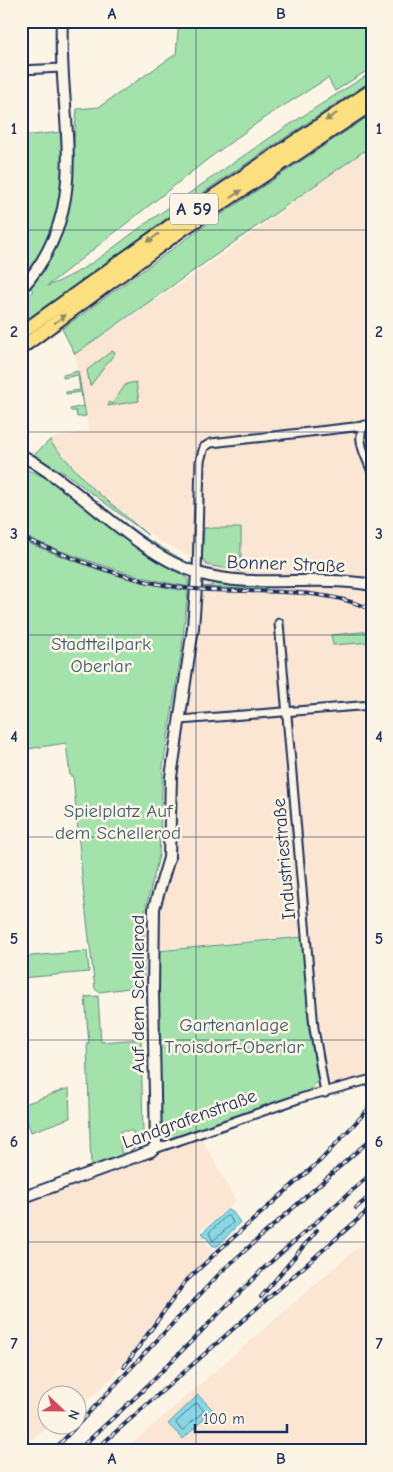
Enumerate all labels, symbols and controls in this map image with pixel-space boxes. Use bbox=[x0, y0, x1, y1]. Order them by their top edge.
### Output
text: A bbox=[108, 5, 117, 23]
text: B bbox=[276, 5, 286, 23]
one-way arrow bbox=[324, 112, 338, 122]
text: 1 bbox=[11, 120, 17, 138]
text: 1 bbox=[376, 120, 382, 138]
one-way arrow bbox=[229, 189, 242, 199]
road number: A 59 bbox=[170, 193, 218, 224]
one-way arrow bbox=[146, 233, 160, 243]
one-way arrow bbox=[53, 313, 66, 324]
text: 2 bbox=[10, 323, 18, 341]
text: 2 bbox=[375, 323, 383, 341]
text: 3 bbox=[10, 525, 18, 543]
text: 3 bbox=[375, 525, 383, 543]
street label: Bonner Straße bbox=[226, 551, 346, 577]
park label: Stadtteilpark Oberlar bbox=[51, 633, 152, 677]
text: 4 bbox=[10, 728, 18, 746]
text: 4 bbox=[375, 728, 383, 746]
street label: Industriestraße bbox=[268, 797, 300, 921]
park label: Spielplatz Auf dem Schellerod bbox=[55, 800, 181, 844]
street label: Auf dem Schellerod bbox=[127, 915, 149, 1073]
text: 5 bbox=[10, 930, 18, 948]
text: 5 bbox=[375, 930, 383, 948]
park label: Gartenanlage Troisdorf-Oberlar bbox=[164, 1014, 304, 1058]
street label: Landgrafenstraße bbox=[119, 1084, 260, 1153]
text: 6 bbox=[10, 1133, 18, 1151]
text: 6 bbox=[375, 1133, 383, 1151]
text: 7 bbox=[10, 1335, 18, 1353]
text: 7 bbox=[375, 1335, 383, 1353]
north arrow bbox=[38, 1384, 88, 1434]
scale bar bbox=[195, 1402, 288, 1434]
text: N bbox=[64, 1407, 83, 1422]
text: 100 m bbox=[203, 1410, 245, 1428]
text: A bbox=[108, 1450, 117, 1468]
text: B bbox=[276, 1450, 286, 1468]

